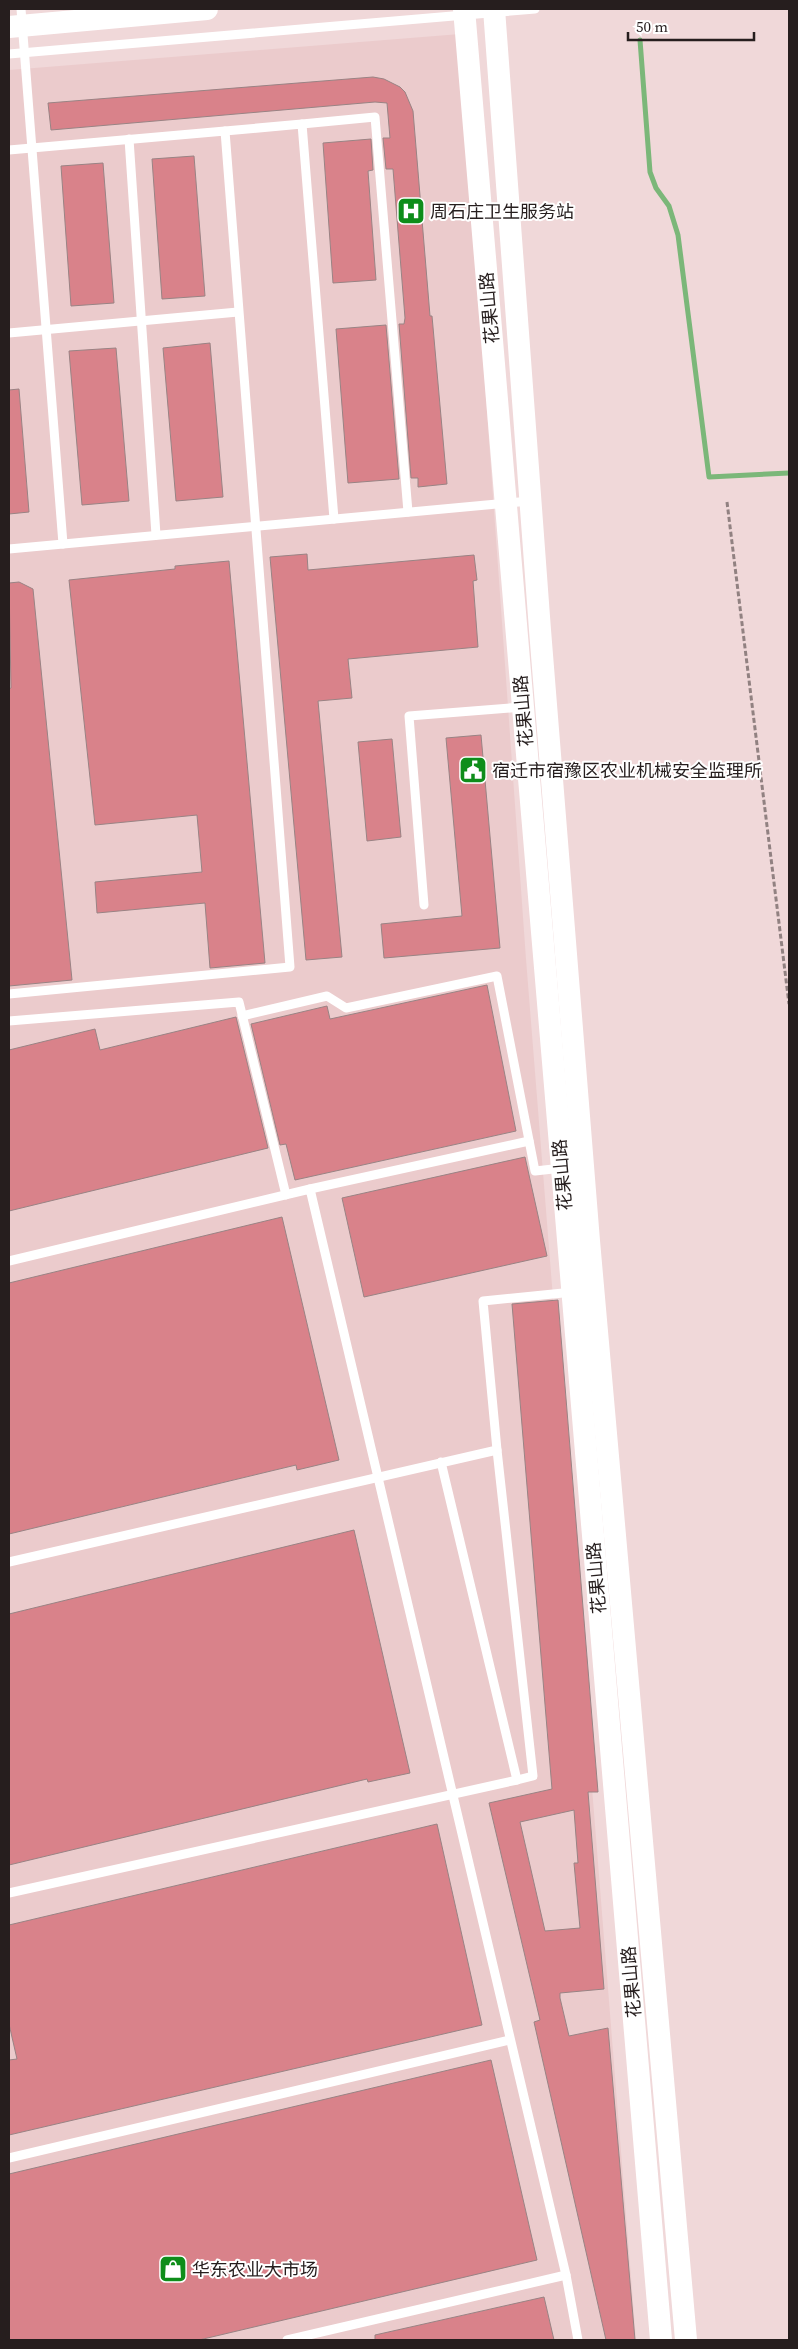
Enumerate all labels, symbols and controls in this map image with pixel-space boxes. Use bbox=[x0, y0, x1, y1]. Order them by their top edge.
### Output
scale bar bbox=[628, 10, 754, 42]
text: 50 m bbox=[636, 16, 668, 37]
hospital icon: 周石庄卫生服务站 bbox=[396, 196, 426, 226]
place label: 周石庄卫生服务站 bbox=[430, 199, 574, 224]
street label: 花果山路 bbox=[473, 271, 505, 345]
street label: 花果山路 bbox=[507, 674, 539, 748]
public building icon: 宿迁市宿豫区农业机械安全监理所 bbox=[458, 755, 488, 785]
place label: 宿迁市宿豫区农业机械安全监理所 bbox=[492, 758, 762, 783]
street label: 花果山路 bbox=[546, 1138, 578, 1212]
street label: 花果山路 bbox=[580, 1541, 612, 1615]
street label: 花果山路 bbox=[615, 1945, 647, 2019]
shop icon: 华东农业大市场 bbox=[158, 2254, 188, 2284]
place label: 华东农业大市场 bbox=[192, 2257, 318, 2282]

